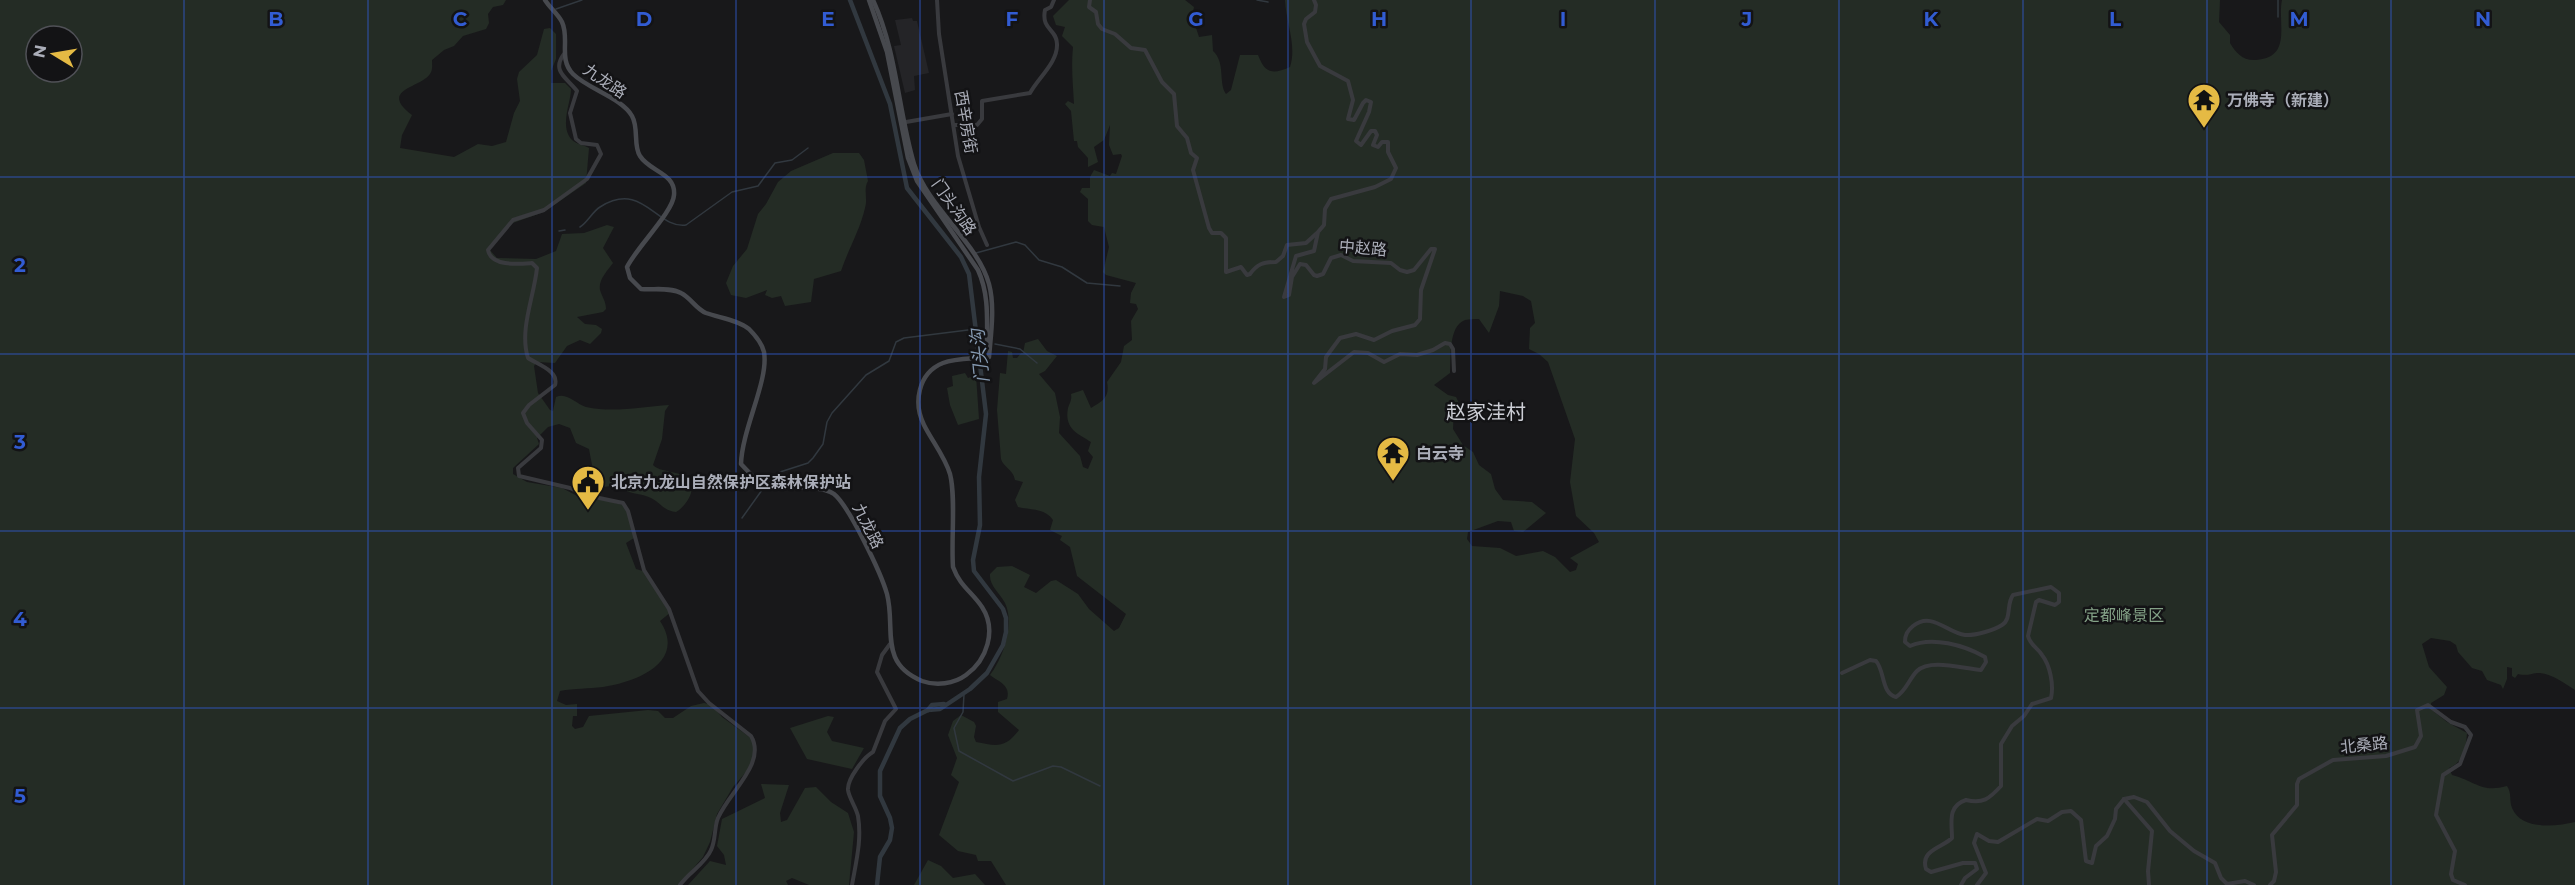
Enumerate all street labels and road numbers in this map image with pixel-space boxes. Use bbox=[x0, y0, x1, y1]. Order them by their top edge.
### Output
street label: 九龙路 bbox=[580, 60, 630, 102]
street label: 西辛房街 bbox=[951, 89, 981, 155]
street label: 门头沟路 bbox=[928, 175, 980, 239]
street label: 中赵路 bbox=[1338, 236, 1388, 260]
street label: 九龙路 bbox=[849, 500, 887, 552]
street label: 北桑路 bbox=[2339, 733, 2389, 757]

